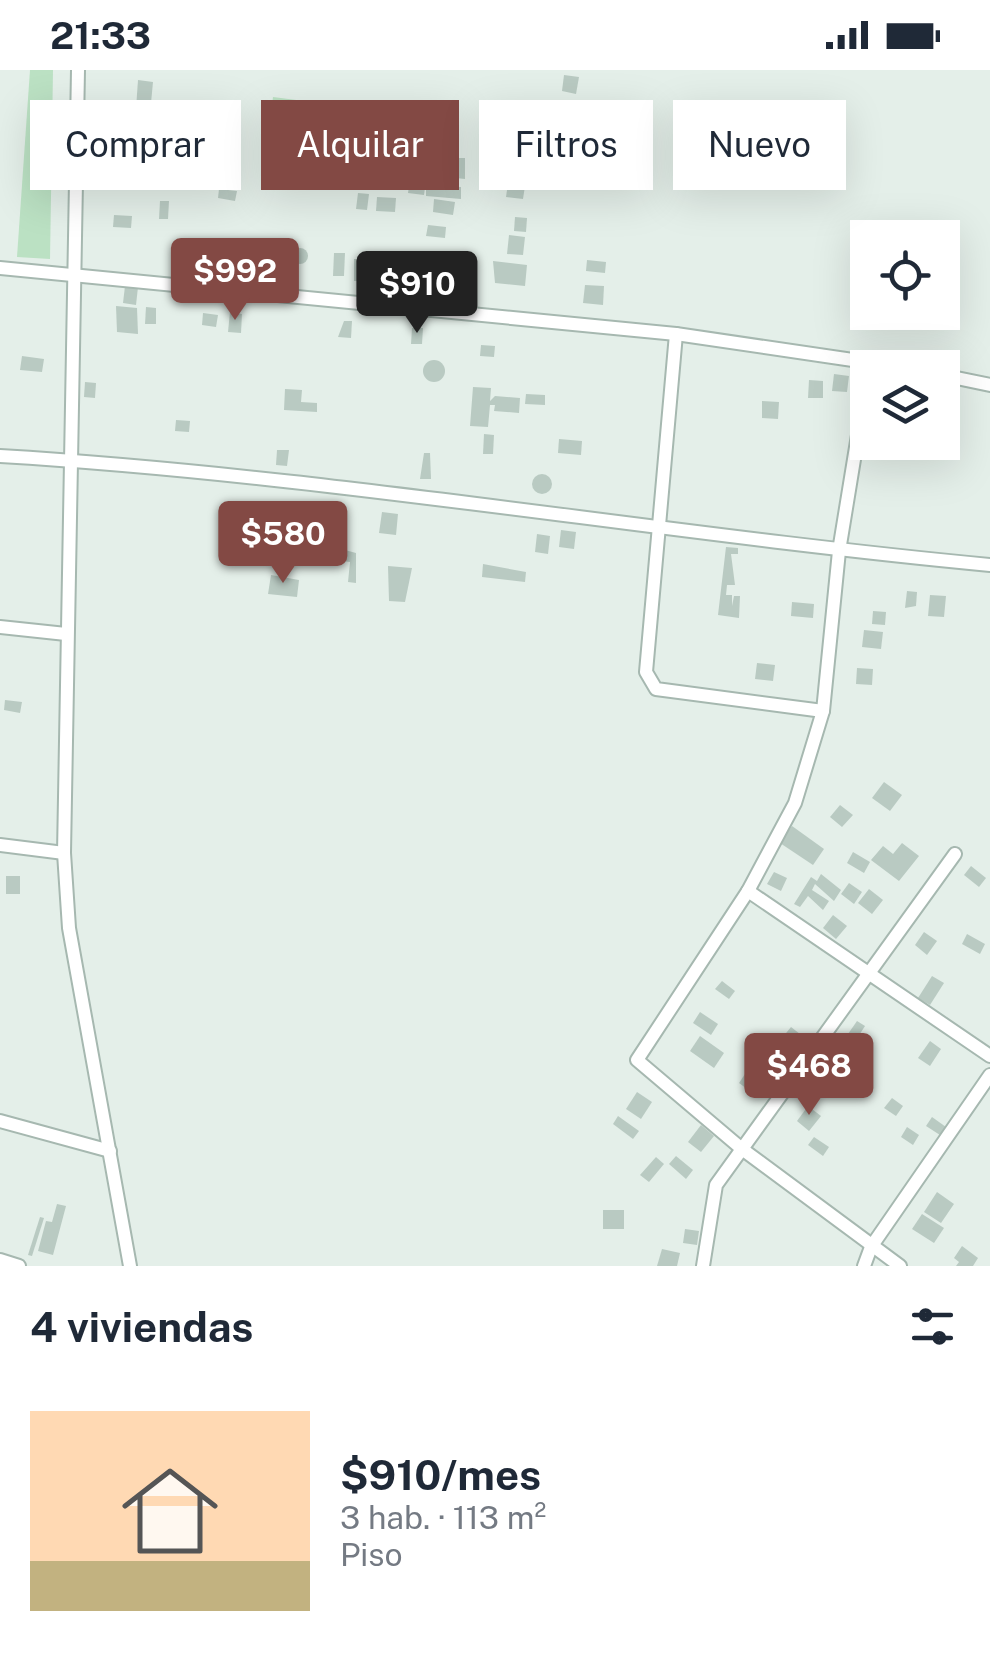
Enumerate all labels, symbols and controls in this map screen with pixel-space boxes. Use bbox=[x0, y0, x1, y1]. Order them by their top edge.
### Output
text: 21:33 bbox=[50, 13, 151, 58]
chip: Comprar bbox=[30, 100, 241, 190]
chip: Alquilar bbox=[261, 100, 459, 190]
chip: Filtros bbox=[479, 100, 653, 190]
chip: Nuevo bbox=[673, 100, 846, 190]
map controls bbox=[850, 220, 960, 460]
button: locate bbox=[850, 220, 960, 330]
pin: $992 bbox=[176, 238, 294, 323]
pin: $910 bbox=[358, 251, 476, 336]
text: $992 bbox=[193, 252, 277, 289]
text: $910 bbox=[378, 265, 456, 302]
button: layers bbox=[850, 350, 960, 460]
pin: $580 bbox=[224, 501, 342, 586]
text: $580 bbox=[240, 515, 326, 552]
pin: $468 bbox=[750, 1033, 868, 1118]
text: $468 bbox=[766, 1047, 852, 1084]
icon: filters bbox=[905, 1299, 960, 1354]
text: 4 viviendas bbox=[30, 1302, 253, 1351]
text: $910/mes bbox=[340, 1450, 541, 1499]
icon: home bbox=[110, 1451, 230, 1571]
text: 3 hab. · 113 m² bbox=[340, 1499, 546, 1536]
text: Piso bbox=[340, 1536, 403, 1573]

